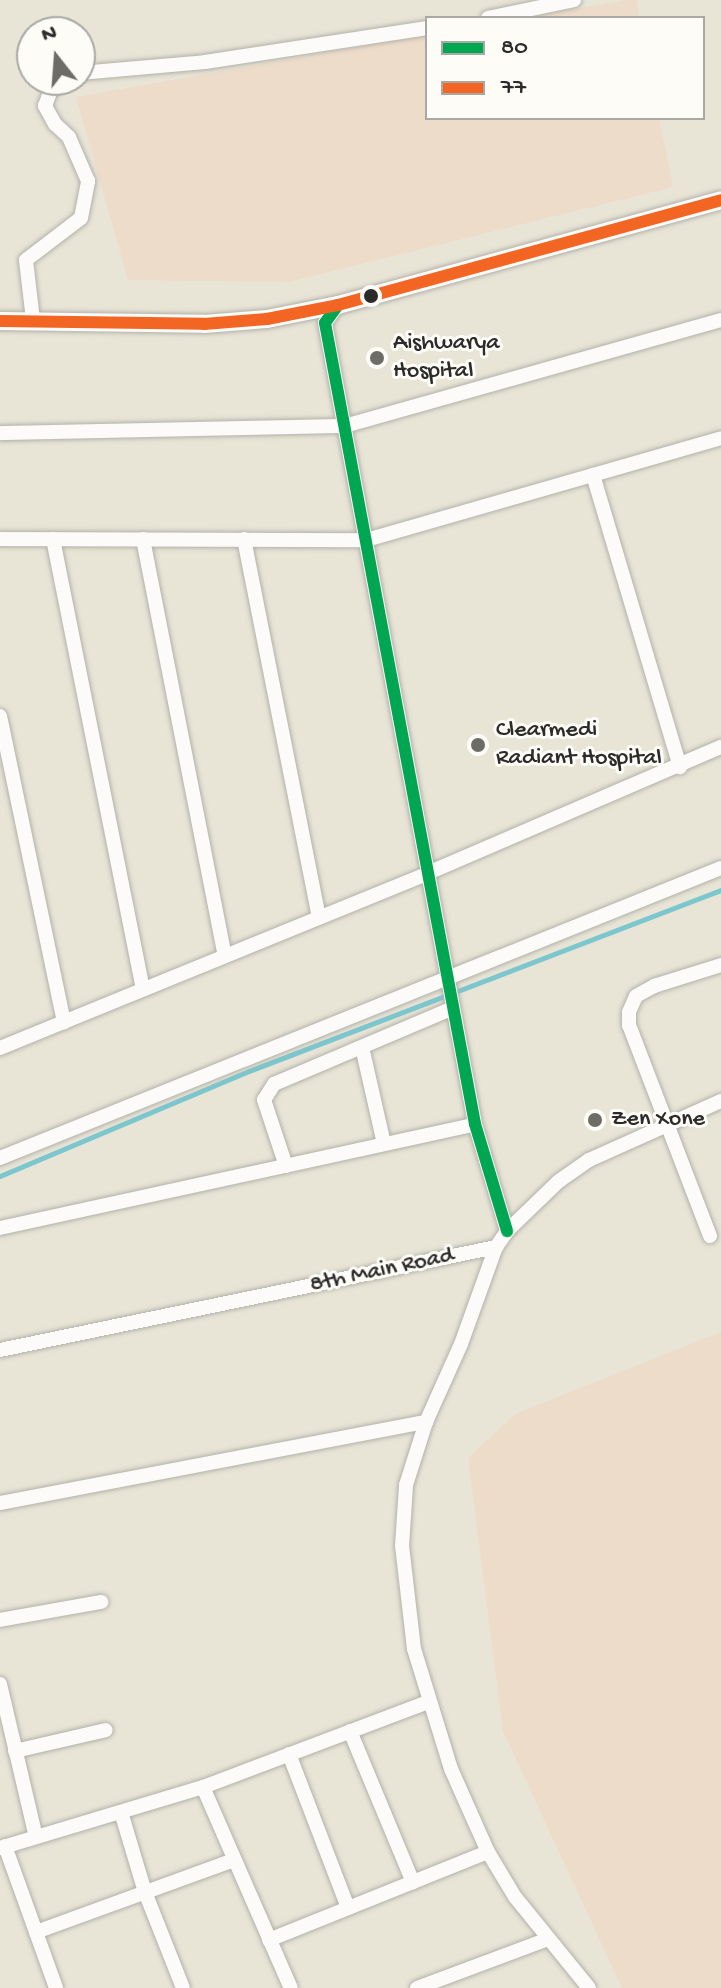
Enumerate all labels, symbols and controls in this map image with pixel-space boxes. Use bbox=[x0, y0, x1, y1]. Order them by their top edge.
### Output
north arrow bbox=[16, 16, 96, 96]
legend bbox=[425, 16, 705, 120]
text: N bbox=[39, 20, 60, 49]
text: 80 bbox=[501, 34, 528, 63]
text: 77 bbox=[501, 74, 526, 103]
unlabelled marker bbox=[363, 288, 379, 304]
place label: Aishwarya Hospital bbox=[393, 330, 500, 386]
marker: Aishwarya Hospital bbox=[368, 349, 386, 367]
place label: Clearmedi Radiant Hospital bbox=[496, 717, 662, 773]
marker: Clearmedi Radiant Hospital bbox=[467, 734, 489, 756]
place label: Zen Xone bbox=[611, 1106, 705, 1134]
marker: Zen Xone bbox=[586, 1111, 604, 1129]
street label: 8th Main Road bbox=[308, 1242, 456, 1300]

